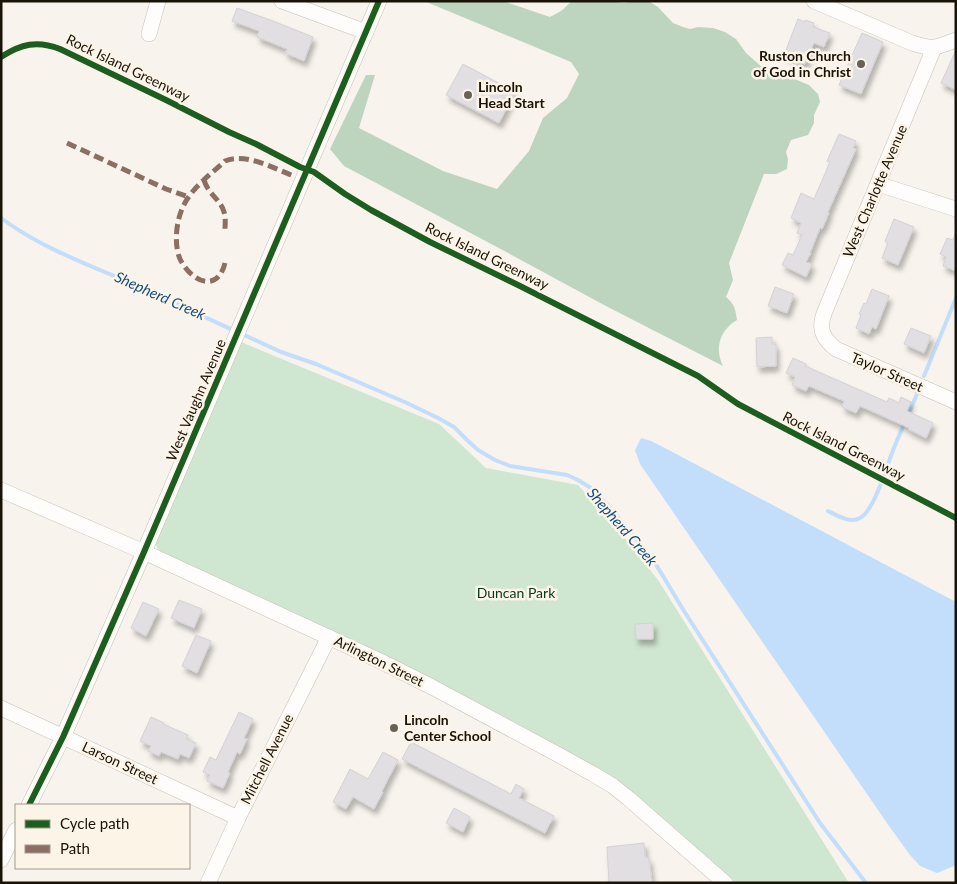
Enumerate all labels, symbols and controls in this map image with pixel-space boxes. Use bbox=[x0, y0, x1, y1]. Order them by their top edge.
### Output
street label: Rock Island Greenway bbox=[64, 30, 193, 105]
place label: Ruston Church of God in Christ bbox=[753, 47, 852, 80]
marker: Ruston Church of God in Christ bbox=[855, 58, 867, 70]
place label: Lincoln Head Start bbox=[478, 78, 545, 111]
marker: Lincoln Head Start bbox=[462, 89, 474, 101]
street label: West Charlotte Avenue bbox=[839, 122, 910, 260]
street label: Rock Island Greenway bbox=[423, 218, 552, 293]
water label: Shepherd Creek bbox=[112, 267, 209, 324]
street label: West Vaughn Avenue bbox=[162, 336, 229, 463]
street label: Taylor Street bbox=[848, 348, 926, 395]
street label: Rock Island Greenway bbox=[780, 407, 909, 484]
water label: Shepherd Creek bbox=[584, 484, 662, 570]
park label: Duncan Park bbox=[477, 584, 556, 601]
street label: Arlington Street bbox=[332, 632, 427, 690]
street label: Mitchell Avenue bbox=[236, 711, 297, 807]
place label: Lincoln Center School bbox=[404, 711, 491, 744]
marker: Lincoln Center School bbox=[388, 722, 400, 734]
street label: Larson Street bbox=[80, 738, 161, 787]
legend bbox=[15, 804, 190, 869]
text: Cycle path bbox=[60, 814, 129, 832]
text: Path bbox=[60, 839, 90, 857]

